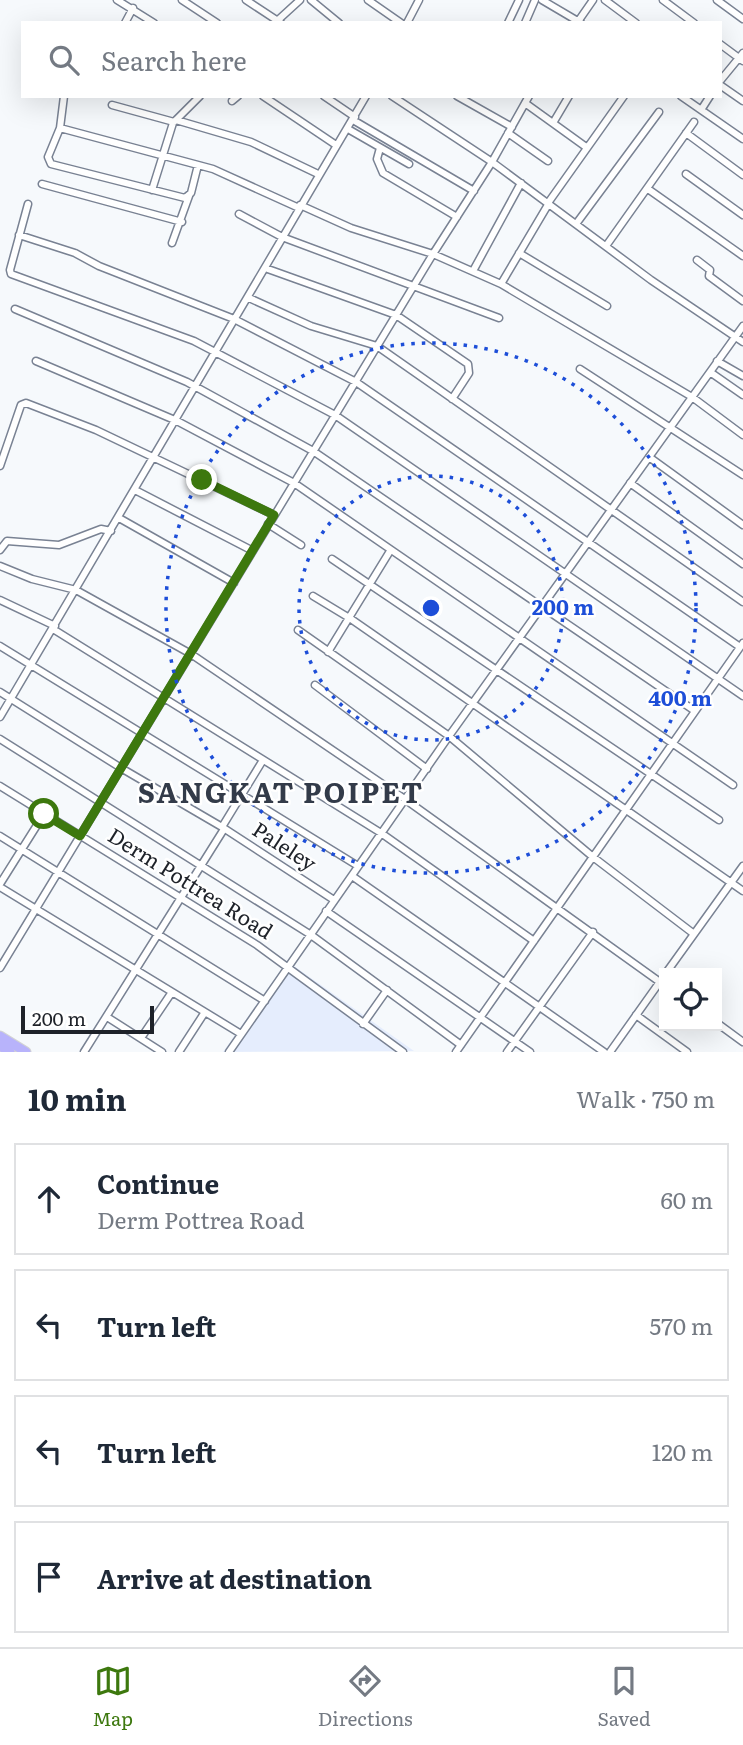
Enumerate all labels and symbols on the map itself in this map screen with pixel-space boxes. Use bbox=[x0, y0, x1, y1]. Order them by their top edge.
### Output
route end bbox=[186, 464, 217, 495]
text: 200 m bbox=[532, 590, 594, 621]
centre of rings bbox=[419, 596, 443, 620]
text: 400 m bbox=[648, 681, 712, 712]
district label: SANGKAT POIPET bbox=[138, 770, 424, 812]
route start bbox=[28, 798, 59, 829]
street label: Paleley bbox=[247, 813, 324, 878]
street label: Derm Pottrea Road bbox=[103, 819, 280, 945]
scale bar bbox=[21, 1003, 154, 1035]

